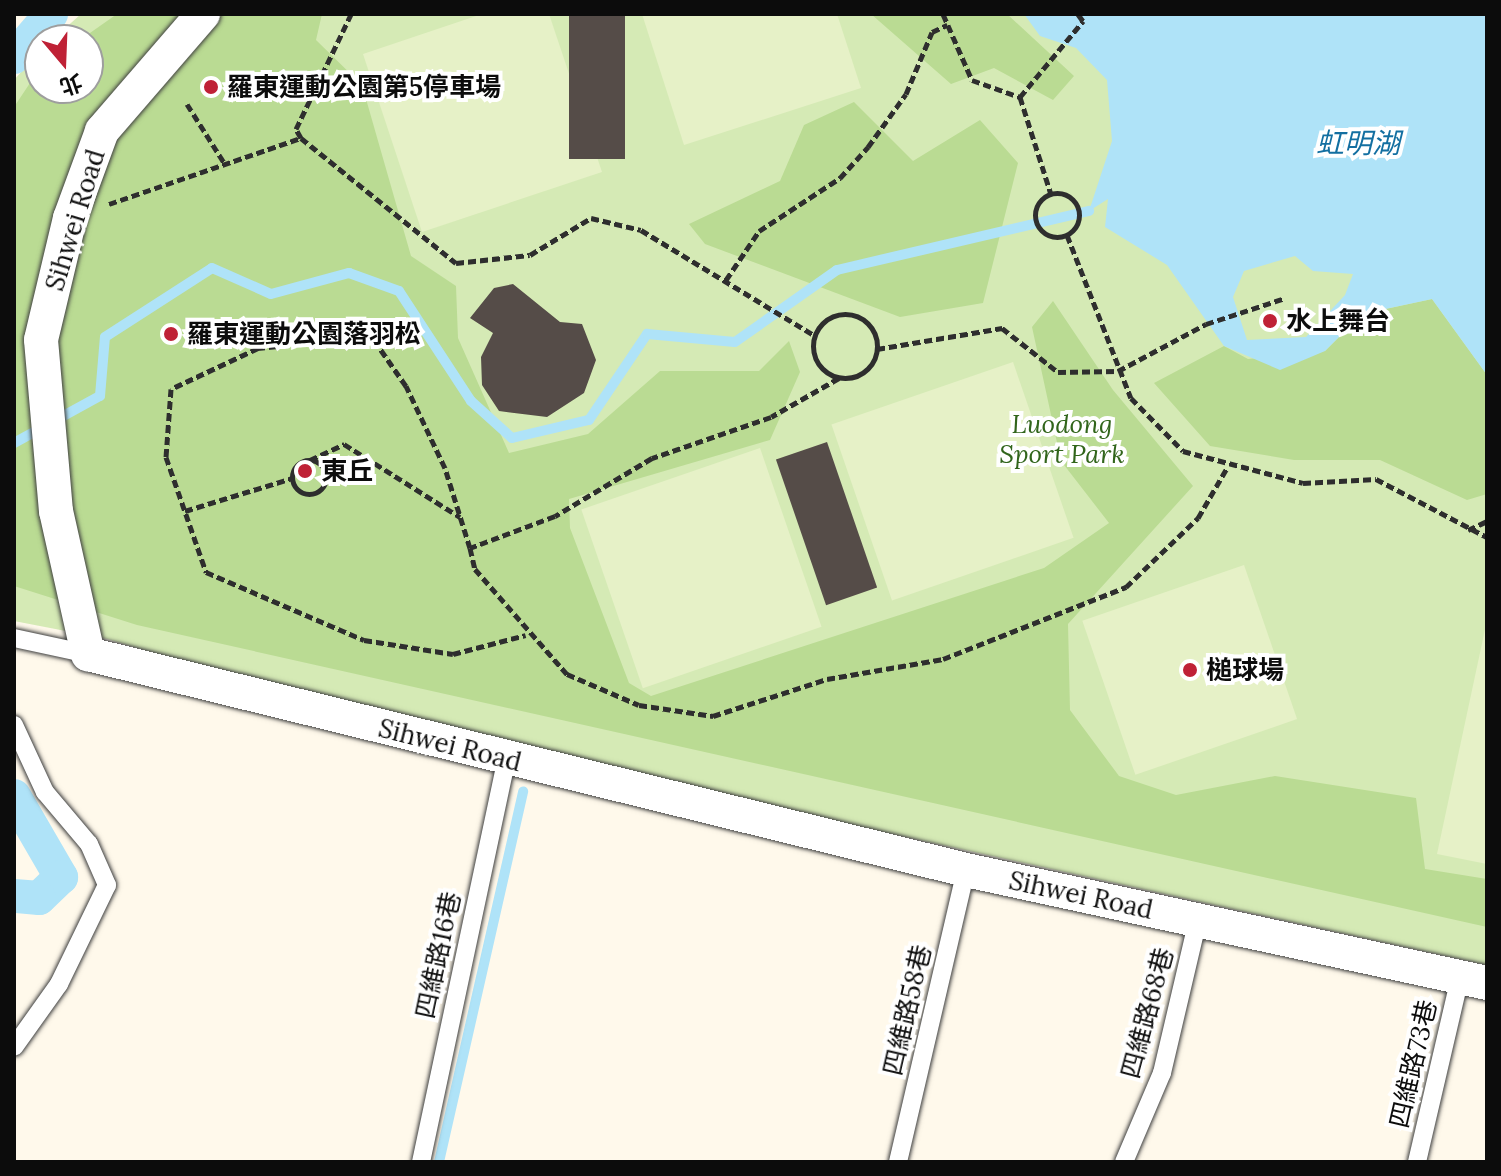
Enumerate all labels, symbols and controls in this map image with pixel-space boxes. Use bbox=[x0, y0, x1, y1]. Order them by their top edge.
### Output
north arrow bbox=[24, 24, 104, 104]
text: 北 bbox=[56, 68, 86, 102]
place label: 羅東運動公園第5停車場 bbox=[227, 71, 501, 103]
marker: 羅東運動公園第5停車場 bbox=[202, 78, 220, 96]
water label: 虹明湖 bbox=[1316, 126, 1400, 160]
street label: Sihwei Road bbox=[39, 145, 111, 295]
place label: 水上舞台 bbox=[1286, 305, 1390, 337]
marker: 水上舞台 bbox=[1261, 312, 1279, 330]
place label: 羅東運動公園落羽松 bbox=[187, 318, 421, 350]
marker: 羅東運動公園落羽松 bbox=[162, 325, 180, 343]
park label: Luodong Sport Park bbox=[999, 408, 1125, 470]
place label: 東丘 bbox=[321, 455, 373, 487]
marker: 東丘 bbox=[296, 462, 314, 480]
place label: 槌球場 bbox=[1206, 654, 1284, 686]
marker: 槌球場 bbox=[1181, 661, 1199, 679]
street label: Sihwei Road bbox=[375, 712, 525, 778]
street label: Sihwei Road bbox=[1006, 865, 1156, 925]
street label: 四維路16巷 bbox=[409, 889, 467, 1021]
street label: 四維路58巷 bbox=[877, 942, 937, 1078]
street label: 四維路68巷 bbox=[1115, 944, 1179, 1082]
street label: 四維路73巷 bbox=[1383, 997, 1443, 1131]

